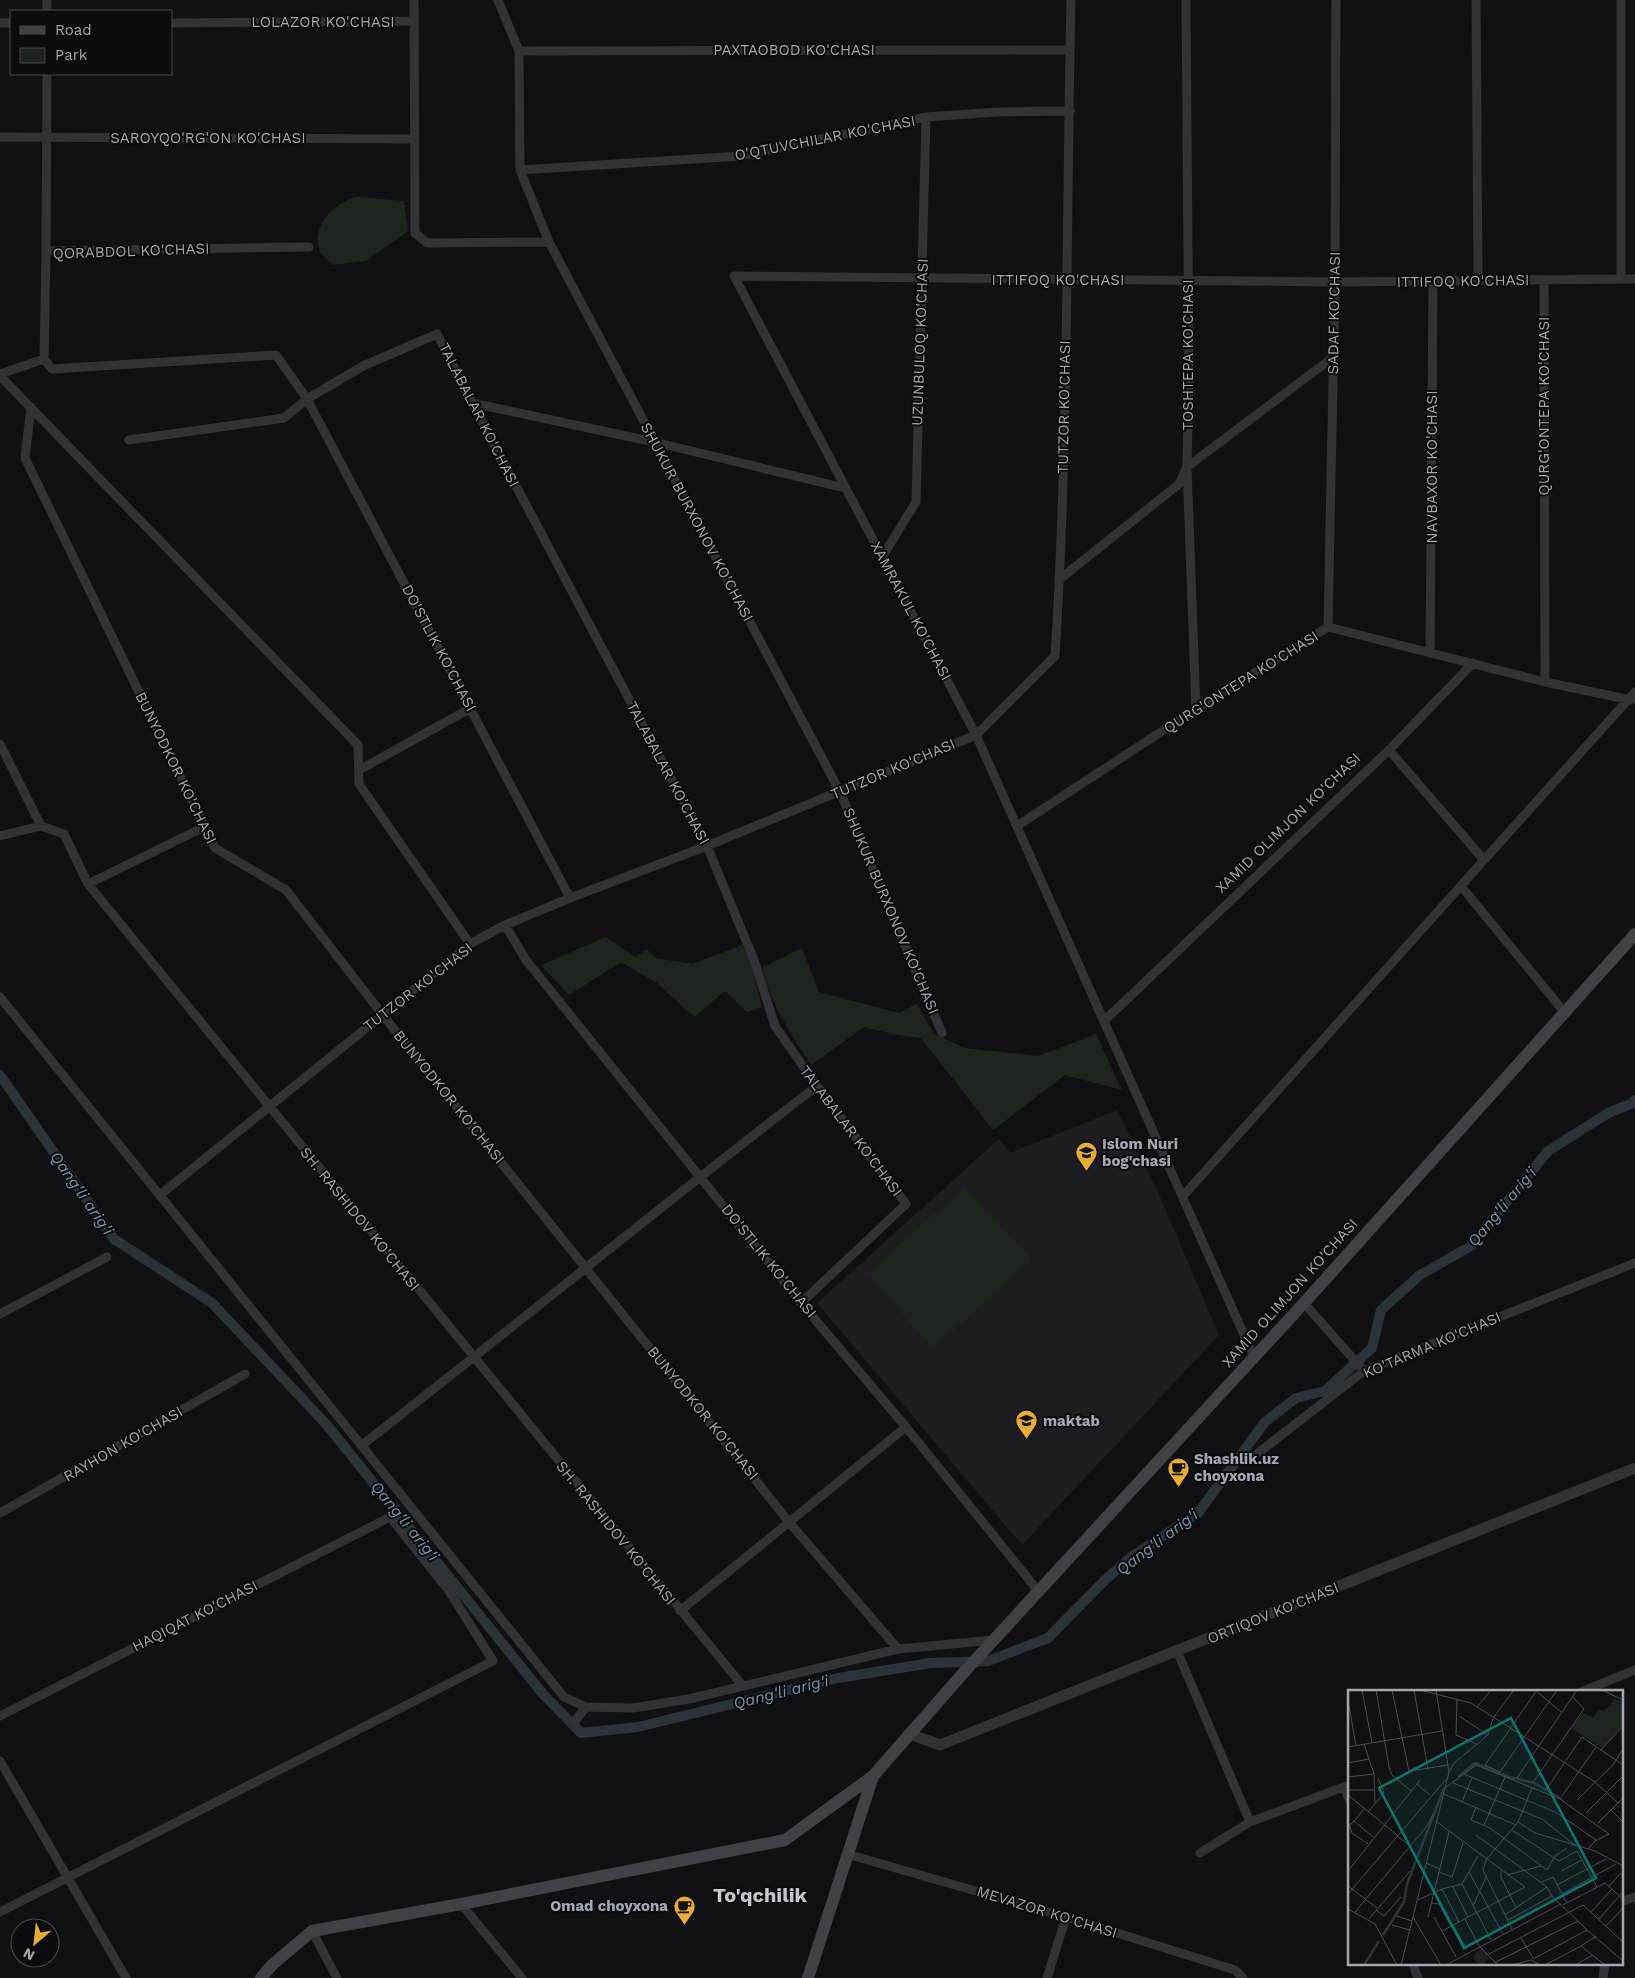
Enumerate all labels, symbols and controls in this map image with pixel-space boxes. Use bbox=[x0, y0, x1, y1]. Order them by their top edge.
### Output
legend bbox=[10, 10, 172, 75]
street label: LOLAZOR KO'CHASI bbox=[251, 13, 395, 31]
text: Road bbox=[55, 21, 92, 39]
street label: PAXTAOBOD KO'CHASI bbox=[713, 41, 875, 59]
text: Park bbox=[55, 46, 88, 64]
street label: O'QTUVCHILAR KO'CHASI bbox=[733, 112, 917, 164]
street label: SAROYQO'RG'ON KO'CHASI bbox=[110, 129, 306, 147]
street label: QORABDOL KO'CHASI bbox=[52, 239, 210, 263]
street label: SADAF KO'CHASI bbox=[1324, 251, 1344, 375]
street label: UZUNBULOQ KO'CHASI bbox=[908, 258, 932, 426]
street label: ITTIFOQ KO'CHASI bbox=[992, 271, 1124, 289]
street label: ITTIFOQ KO'CHASI bbox=[1396, 271, 1530, 291]
street label: TOSHTEPA KO'CHASI bbox=[1179, 279, 1197, 431]
street label: QURG'ONTEPA KO'CHASI bbox=[1535, 316, 1553, 496]
street label: TALABALAR KO'CHASI bbox=[435, 340, 523, 490]
street label: TUTZOR KO'CHASI bbox=[1054, 340, 1074, 474]
street label: NAVBAXOR KO'CHASI bbox=[1423, 390, 1441, 544]
street label: SHUKUR BURXONOV KO'CHASI bbox=[637, 419, 757, 625]
street label: XAMRAKUL KO'CHASI bbox=[867, 538, 955, 684]
street label: DO'STLIK KO'CHASI bbox=[398, 581, 480, 715]
street label: QURG'ONTEPA KO'CHASI bbox=[1160, 627, 1322, 737]
street label: BUNYODKOR KO'CHASI bbox=[131, 689, 221, 847]
street label: TALABALAR KO'CHASI bbox=[623, 698, 713, 848]
street label: TUTZOR KO'CHASI bbox=[828, 735, 958, 803]
street label: XAMID OLIMJON KO'CHASI bbox=[1212, 749, 1364, 897]
street label: SHUKUR BURXONOV KO'CHASI bbox=[839, 805, 943, 1017]
street label: TUTZOR KO'CHASI bbox=[360, 939, 476, 1035]
street label: BUNYODKOR KO'CHASI bbox=[390, 1027, 508, 1167]
street label: TALABALAR KO'CHASI bbox=[796, 1062, 906, 1200]
place label: Islom Nuri bog'chasi bbox=[1102, 1135, 1178, 1170]
school or university icon: Islom Nuri bog'chasi bbox=[1074, 1141, 1098, 1172]
street label: SH. RASHIDOV KO'CHASI bbox=[296, 1143, 424, 1295]
water label: Qang'li arig'i bbox=[46, 1148, 118, 1239]
water label: Qang'li arig'i bbox=[1463, 1163, 1541, 1250]
street label: DO'STLIK KO'CHASI bbox=[718, 1200, 820, 1322]
street label: XAMID OLIMJON KO'CHASI bbox=[1218, 1215, 1362, 1371]
street label: KO'TARMA KO'CHASI bbox=[1360, 1308, 1504, 1382]
street label: BUNYODKOR KO'CHASI bbox=[644, 1343, 762, 1483]
street label: RAYHON KO'CHASI bbox=[60, 1403, 186, 1485]
school or university icon: maktab bbox=[1015, 1409, 1039, 1440]
place label: maktab bbox=[1043, 1412, 1100, 1430]
place label: Shashlik.uz choyxona bbox=[1194, 1450, 1279, 1485]
cafe icon: Shashlik.uz choyxona bbox=[1166, 1456, 1190, 1487]
street label: SH. RASHIDOV KO'CHASI bbox=[552, 1457, 680, 1609]
water label: Qang'li arig'i bbox=[367, 1477, 444, 1565]
water label: Qang'li arig'i bbox=[1112, 1505, 1202, 1579]
street label: HAQIQAT KO'CHASI bbox=[129, 1576, 261, 1656]
street label: ORTIQOV KO'CHASI bbox=[1205, 1578, 1341, 1648]
water label: Qang'li arig'i bbox=[731, 1671, 831, 1713]
inset map bbox=[1348, 1690, 1622, 1966]
street label: MEVAZOR KO'CHASI bbox=[975, 1882, 1119, 1942]
district label: To'qchilik bbox=[713, 1883, 808, 1907]
cafe icon: Omad choyxona bbox=[672, 1894, 696, 1925]
place label: Omad choyxona bbox=[550, 1897, 668, 1915]
north arrow bbox=[10, 1918, 60, 1968]
text: N bbox=[21, 1945, 37, 1964]

